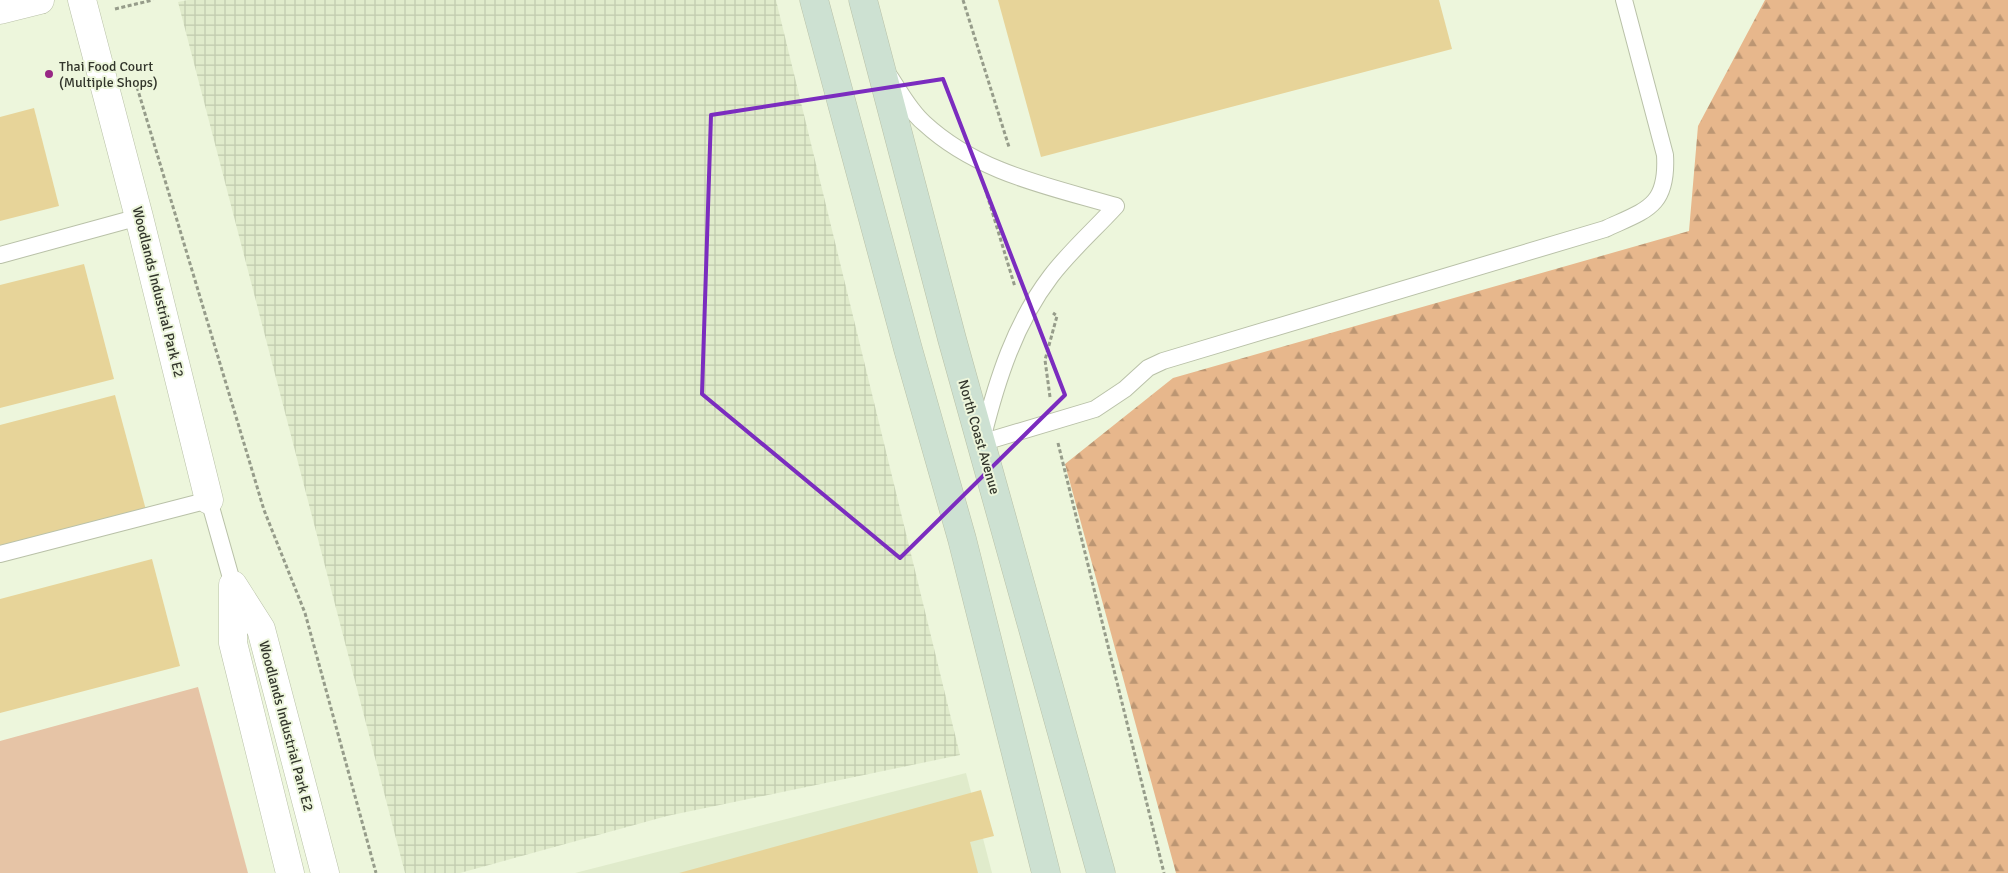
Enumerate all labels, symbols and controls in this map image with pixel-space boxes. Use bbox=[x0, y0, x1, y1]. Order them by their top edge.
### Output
place label: Thai Food Court (Multiple Shops) bbox=[59, 58, 158, 91]
marker: Thai Food Court (Multiple Shops) bbox=[43, 68, 55, 80]
street label: Woodlands Industrial Park E2 bbox=[129, 205, 187, 379]
street label: North Coast Avenue bbox=[955, 378, 1003, 496]
street label: Woodlands Industrial Park E2 bbox=[255, 639, 317, 813]

